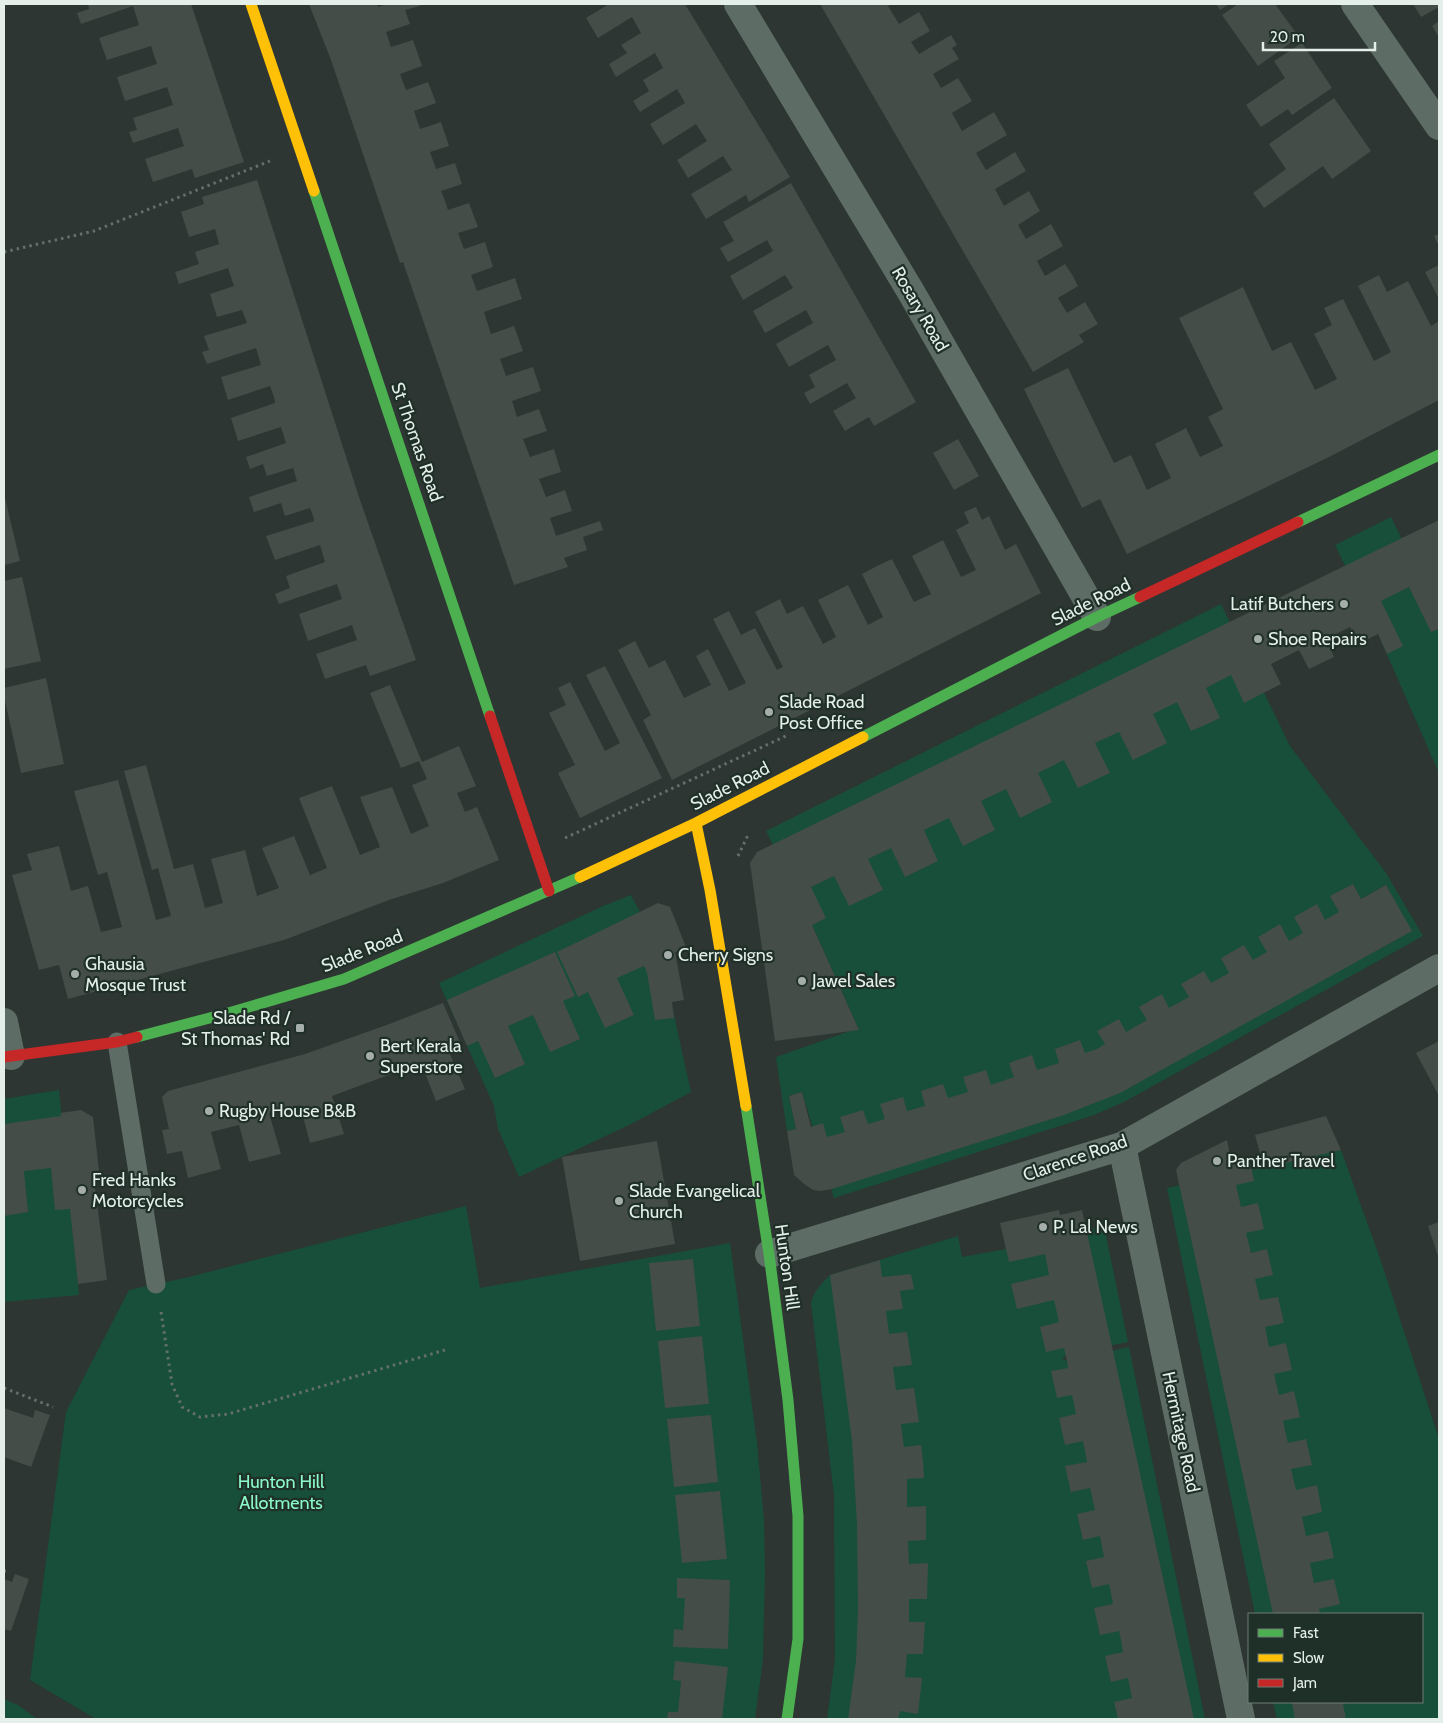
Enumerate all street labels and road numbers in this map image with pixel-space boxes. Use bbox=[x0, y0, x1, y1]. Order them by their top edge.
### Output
street label: Rosary Road bbox=[887, 263, 953, 355]
street label: St Thomas Road bbox=[386, 380, 448, 504]
street label: Slade Road bbox=[1048, 573, 1134, 631]
street label: Slade Road bbox=[687, 757, 773, 815]
street label: Slade Road bbox=[318, 925, 406, 977]
street label: Clarence Road bbox=[1020, 1130, 1130, 1186]
street label: Hunton Hill bbox=[770, 1223, 804, 1312]
street label: Hermitage Road bbox=[1157, 1370, 1205, 1494]

